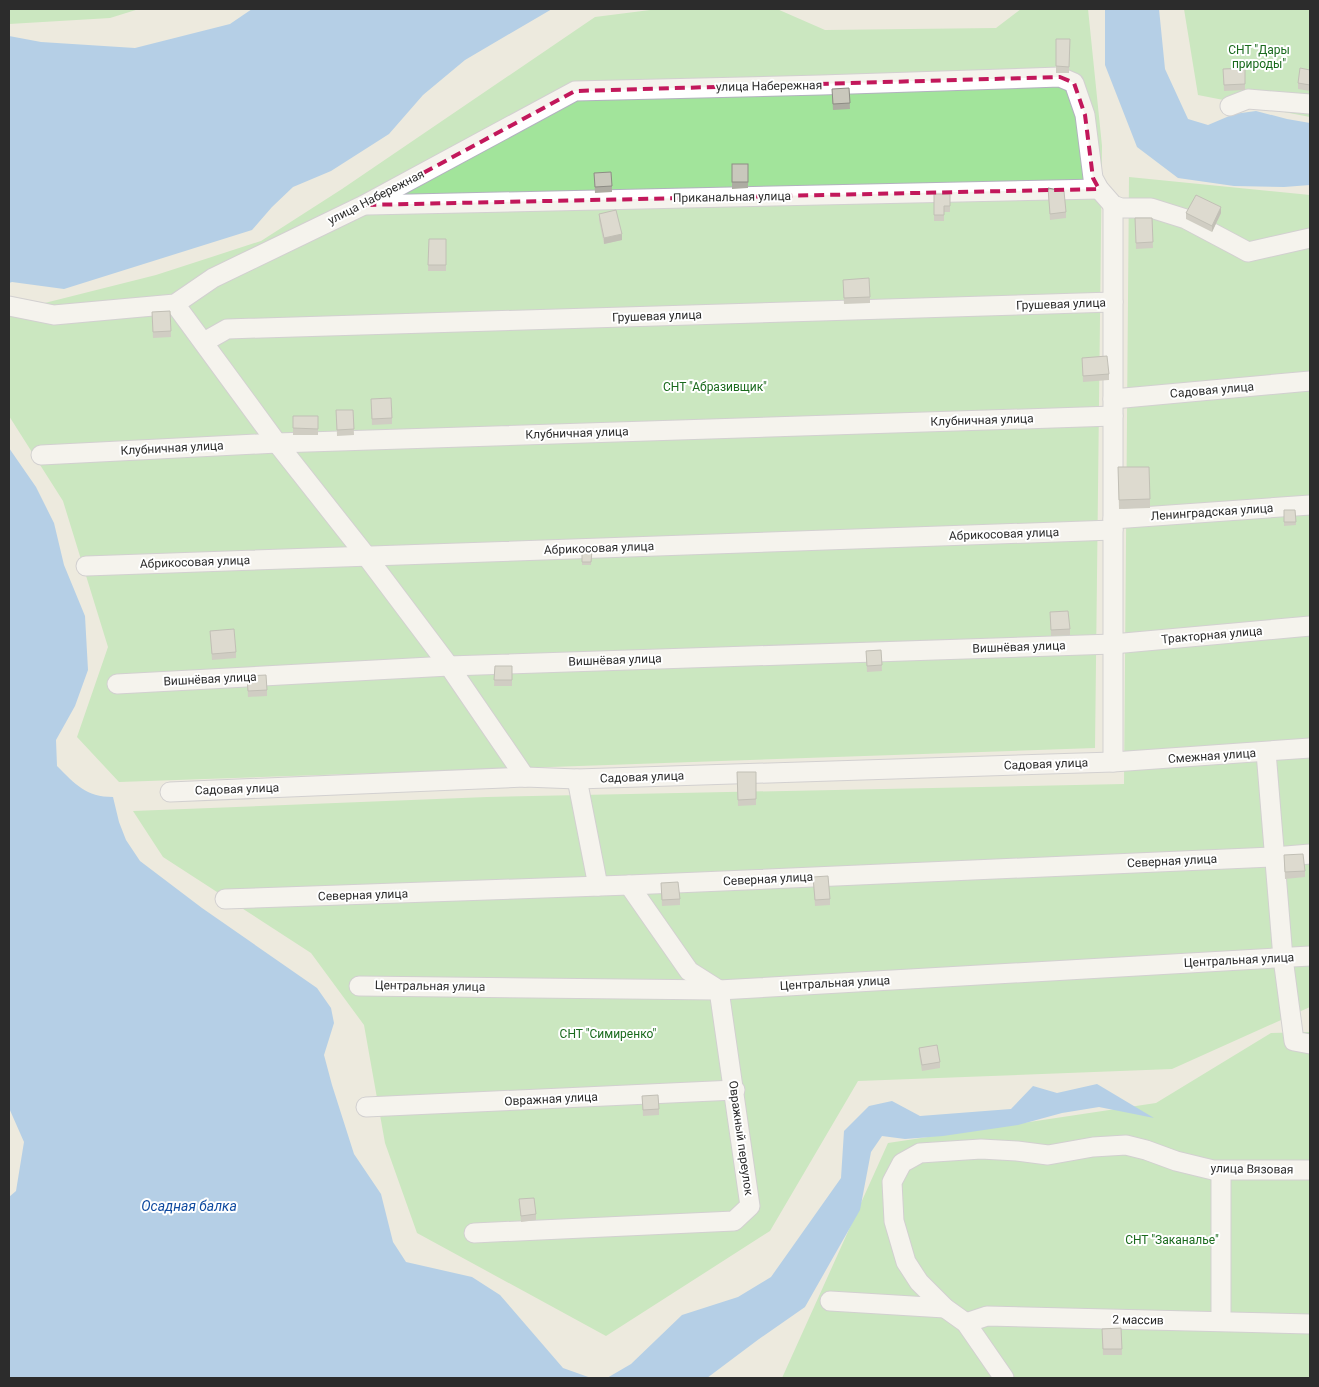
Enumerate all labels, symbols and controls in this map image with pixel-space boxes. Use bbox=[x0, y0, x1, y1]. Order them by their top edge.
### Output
park label: СНТ "Дары природы" bbox=[1228, 43, 1290, 71]
street label: улица Набережная bbox=[716, 78, 822, 94]
street label: улица Набережная bbox=[325, 167, 427, 227]
street label: Приканальная улица bbox=[673, 189, 791, 205]
street label: Грушевая улица bbox=[1016, 295, 1106, 313]
street label: Грушевая улица bbox=[612, 307, 702, 325]
street label: Садовая улица bbox=[1169, 379, 1255, 401]
park label: СНТ "Абразивщик" bbox=[663, 380, 767, 394]
street label: Клубничная улица bbox=[930, 411, 1034, 429]
street label: Клубничная улица bbox=[525, 424, 629, 442]
street label: Клубничная улица bbox=[120, 438, 224, 458]
street label: Ленинградская улица bbox=[1150, 501, 1274, 523]
street label: Абрикосовая улица bbox=[949, 525, 1059, 543]
street label: Абрикосовая улица bbox=[544, 539, 654, 557]
street label: Абрикосовая улица bbox=[140, 553, 250, 571]
street label: Тракторная улица bbox=[1161, 624, 1263, 646]
street label: Вишнёвая улица bbox=[972, 638, 1066, 656]
street label: Вишнёвая улица bbox=[568, 651, 662, 669]
street label: Вишнёвая улица bbox=[163, 670, 257, 688]
street label: Смежная улица bbox=[1168, 746, 1256, 766]
street label: Садовая улица bbox=[1004, 756, 1088, 772]
street label: Садовая улица bbox=[600, 769, 684, 785]
street label: Садовая улица bbox=[195, 781, 279, 797]
street label: Северная улица bbox=[1127, 852, 1217, 870]
street label: Северная улица bbox=[723, 870, 813, 888]
street label: Северная улица bbox=[318, 886, 408, 904]
street label: Центральная улица bbox=[1183, 950, 1295, 970]
street label: Центральная улица bbox=[779, 973, 891, 993]
street label: Центральная улица bbox=[375, 978, 485, 994]
park label: СНТ "Симиренко" bbox=[560, 1027, 657, 1041]
street label: Овражный переулок bbox=[726, 1080, 756, 1197]
street label: Овражная улица bbox=[504, 1090, 598, 1108]
street label: улица Вязовая bbox=[1210, 1161, 1294, 1177]
water label: Осадная балка bbox=[141, 1198, 237, 1214]
park label: СНТ "Заканалье" bbox=[1125, 1233, 1219, 1247]
street label: 2 массив bbox=[1112, 1313, 1164, 1327]

